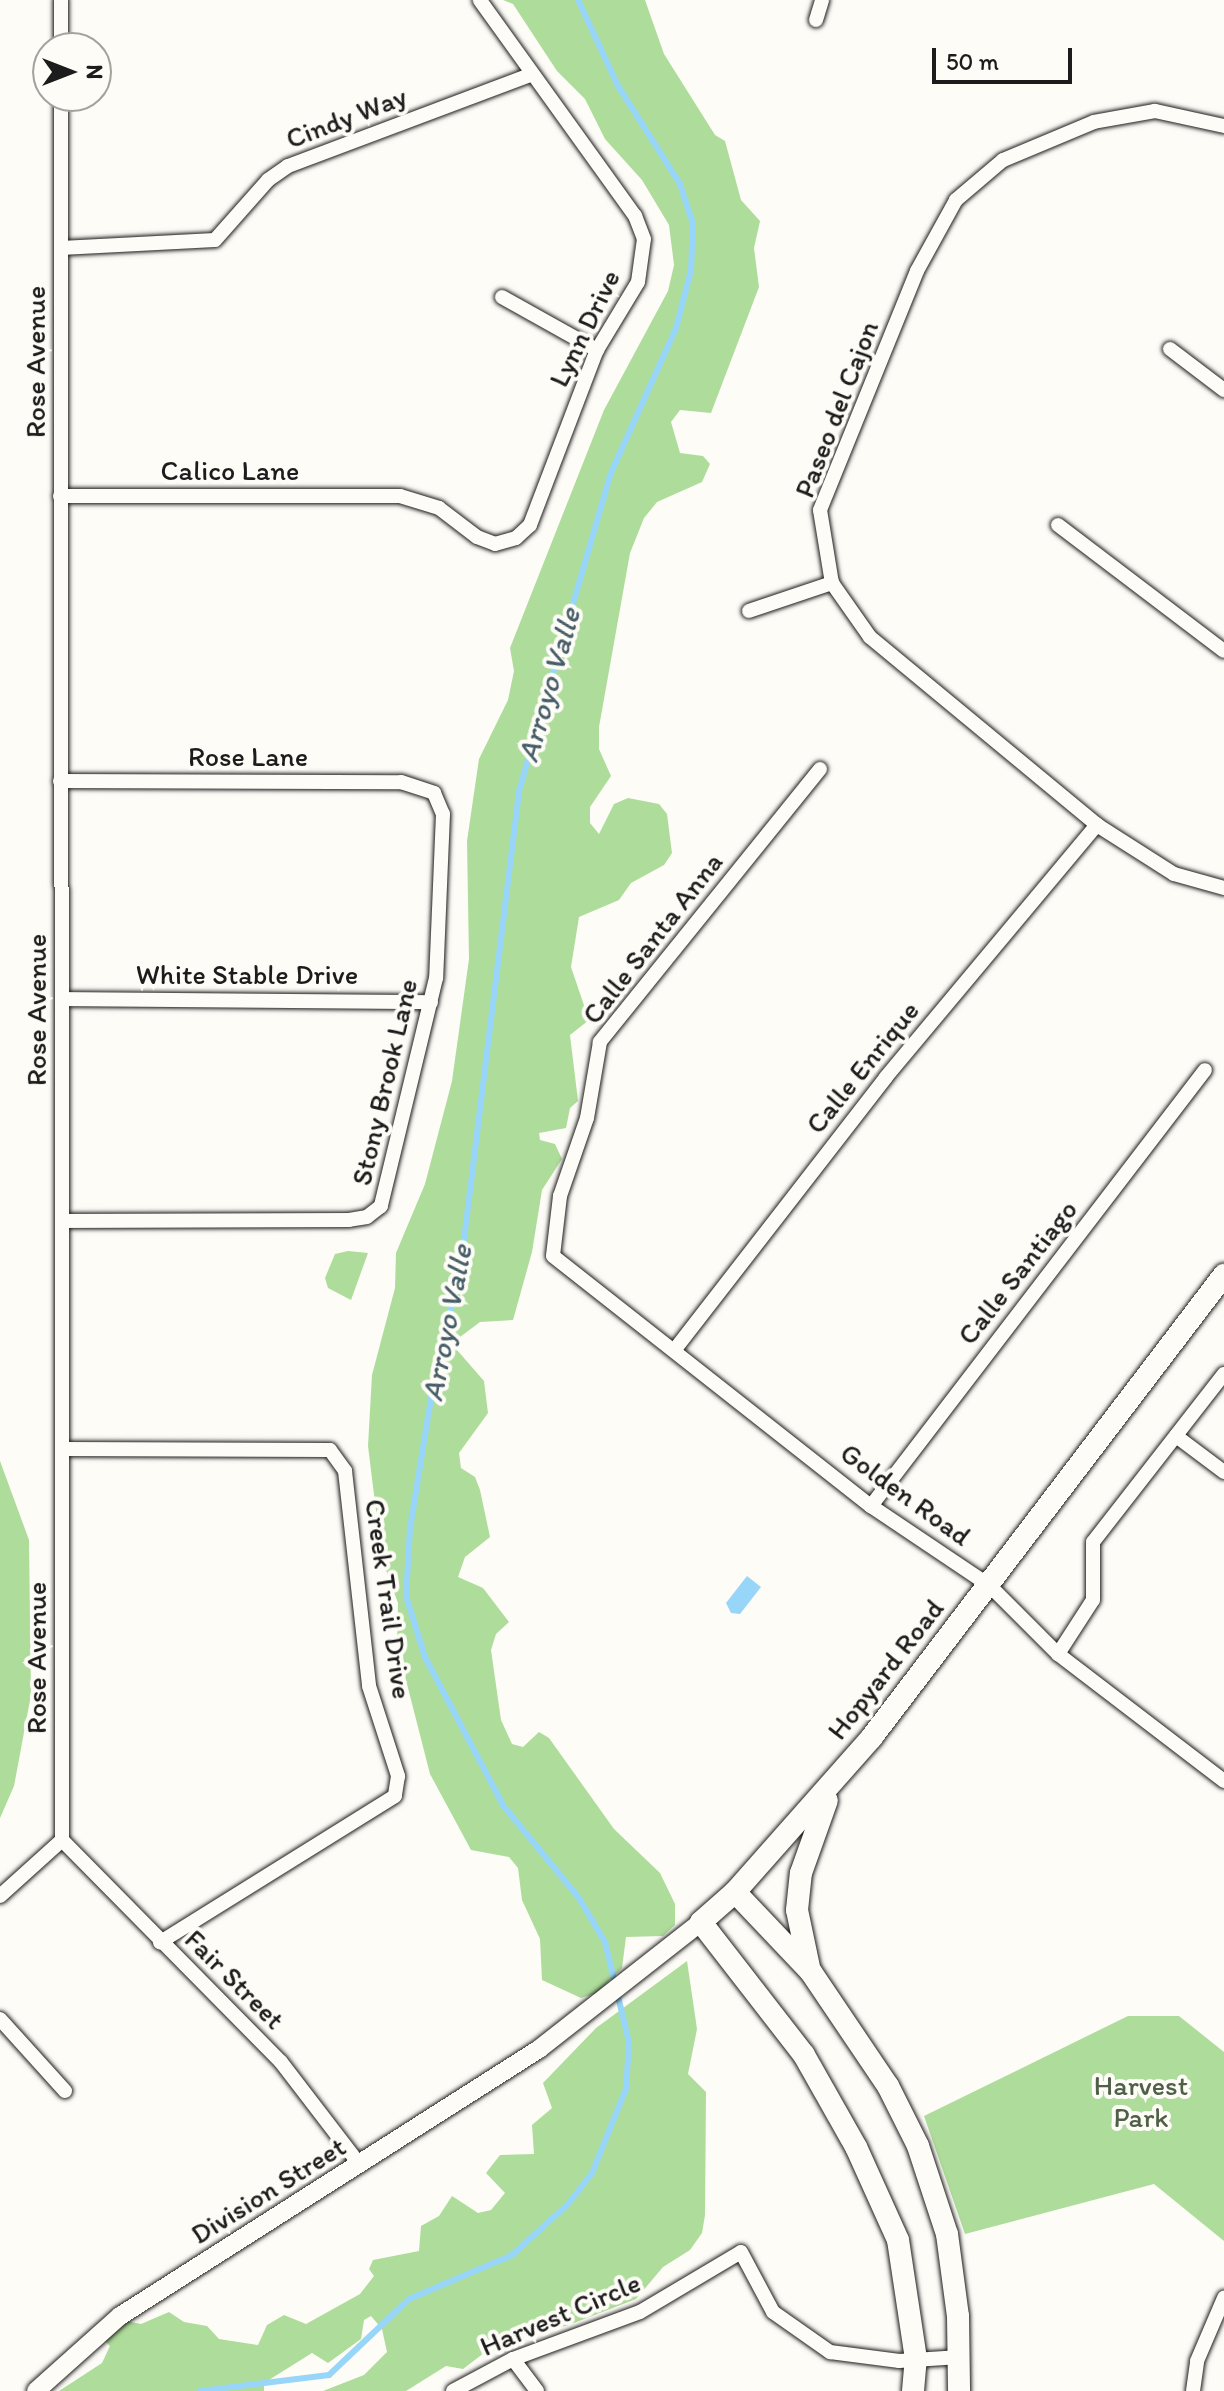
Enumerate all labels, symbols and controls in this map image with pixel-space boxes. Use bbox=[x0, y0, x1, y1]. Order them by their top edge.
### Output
north arrow bbox=[32, 32, 112, 112]
scale bar bbox=[936, 32, 1076, 82]
text: 50 m bbox=[946, 47, 999, 76]
text: N bbox=[81, 65, 108, 79]
street label: Cindy Way bbox=[281, 79, 411, 155]
street label: Lynn Drive bbox=[541, 264, 627, 392]
street label: Rose Avenue bbox=[18, 287, 52, 437]
street label: Paseo del Cajon bbox=[787, 315, 885, 503]
street label: Calico Lane bbox=[161, 453, 299, 487]
water label: Arroyo Valle bbox=[510, 604, 588, 766]
street label: Rose Lane bbox=[188, 739, 308, 773]
street label: Calle Santa Anna bbox=[575, 846, 729, 1030]
street label: Rose Avenue bbox=[19, 935, 53, 1085]
street label: White Stable Drive bbox=[136, 957, 358, 991]
street label: Stony Brook Lane bbox=[344, 975, 424, 1189]
street label: Calle Enrique bbox=[799, 994, 925, 1140]
street label: Calle Santiago bbox=[950, 1193, 1084, 1351]
water label: Arroyo Valle bbox=[414, 1242, 480, 1404]
street label: Golden Road bbox=[834, 1436, 978, 1552]
street label: Creek Trail Drive bbox=[358, 1498, 420, 1700]
street label: Rose Avenue bbox=[19, 1583, 53, 1733]
street label: Hopyard Road bbox=[820, 1592, 950, 1746]
street label: Fair Street bbox=[178, 1922, 292, 2036]
park label: Harvest Park bbox=[1094, 2068, 1188, 2134]
street label: Division Street bbox=[185, 2129, 351, 2251]
street label: Harvest Circle bbox=[475, 2265, 645, 2363]

